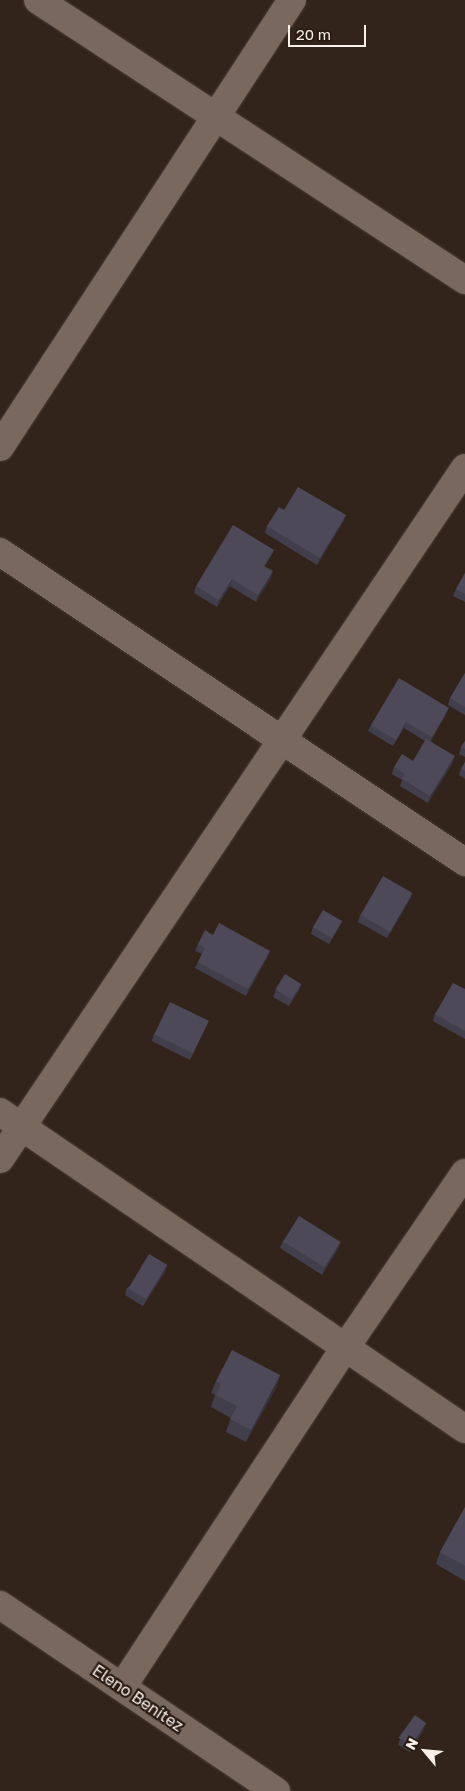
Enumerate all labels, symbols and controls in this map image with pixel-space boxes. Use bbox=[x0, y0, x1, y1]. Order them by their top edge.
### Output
scale bar bbox=[290, 15, 368, 47]
text: 20 m bbox=[296, 25, 331, 43]
street label: Eleno Benitez bbox=[89, 1661, 187, 1735]
north arrow bbox=[400, 1726, 450, 1776]
text: N bbox=[401, 1735, 421, 1752]

